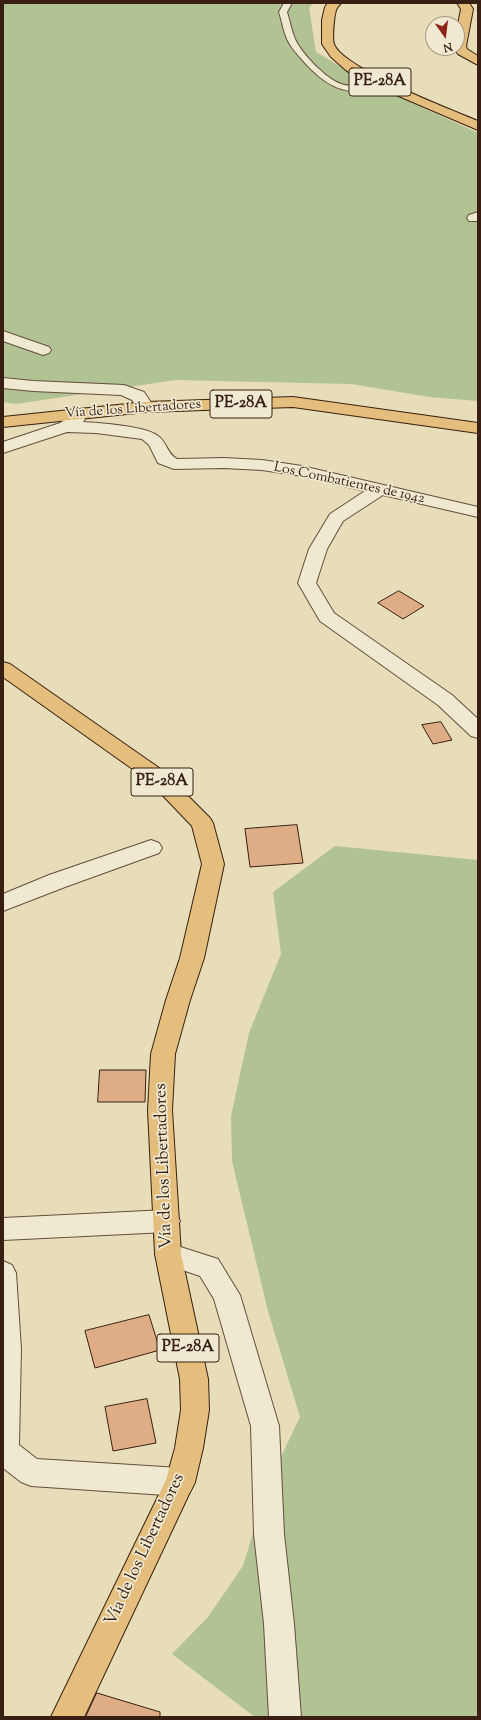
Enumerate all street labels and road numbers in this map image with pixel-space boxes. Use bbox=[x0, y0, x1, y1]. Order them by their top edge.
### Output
road number: PE-28A bbox=[349, 68, 411, 96]
road number: PE-28A bbox=[210, 390, 272, 418]
street label: Vía de los Libertadores bbox=[64, 397, 202, 423]
street label: Los Combatientes de 1942 bbox=[272, 460, 426, 508]
road number: PE-28A bbox=[131, 768, 193, 796]
street label: Vía de los Libertadores bbox=[152, 1083, 178, 1249]
road number: PE-28A bbox=[157, 1334, 219, 1362]
street label: Vía de los Libertadores bbox=[102, 1471, 190, 1629]

